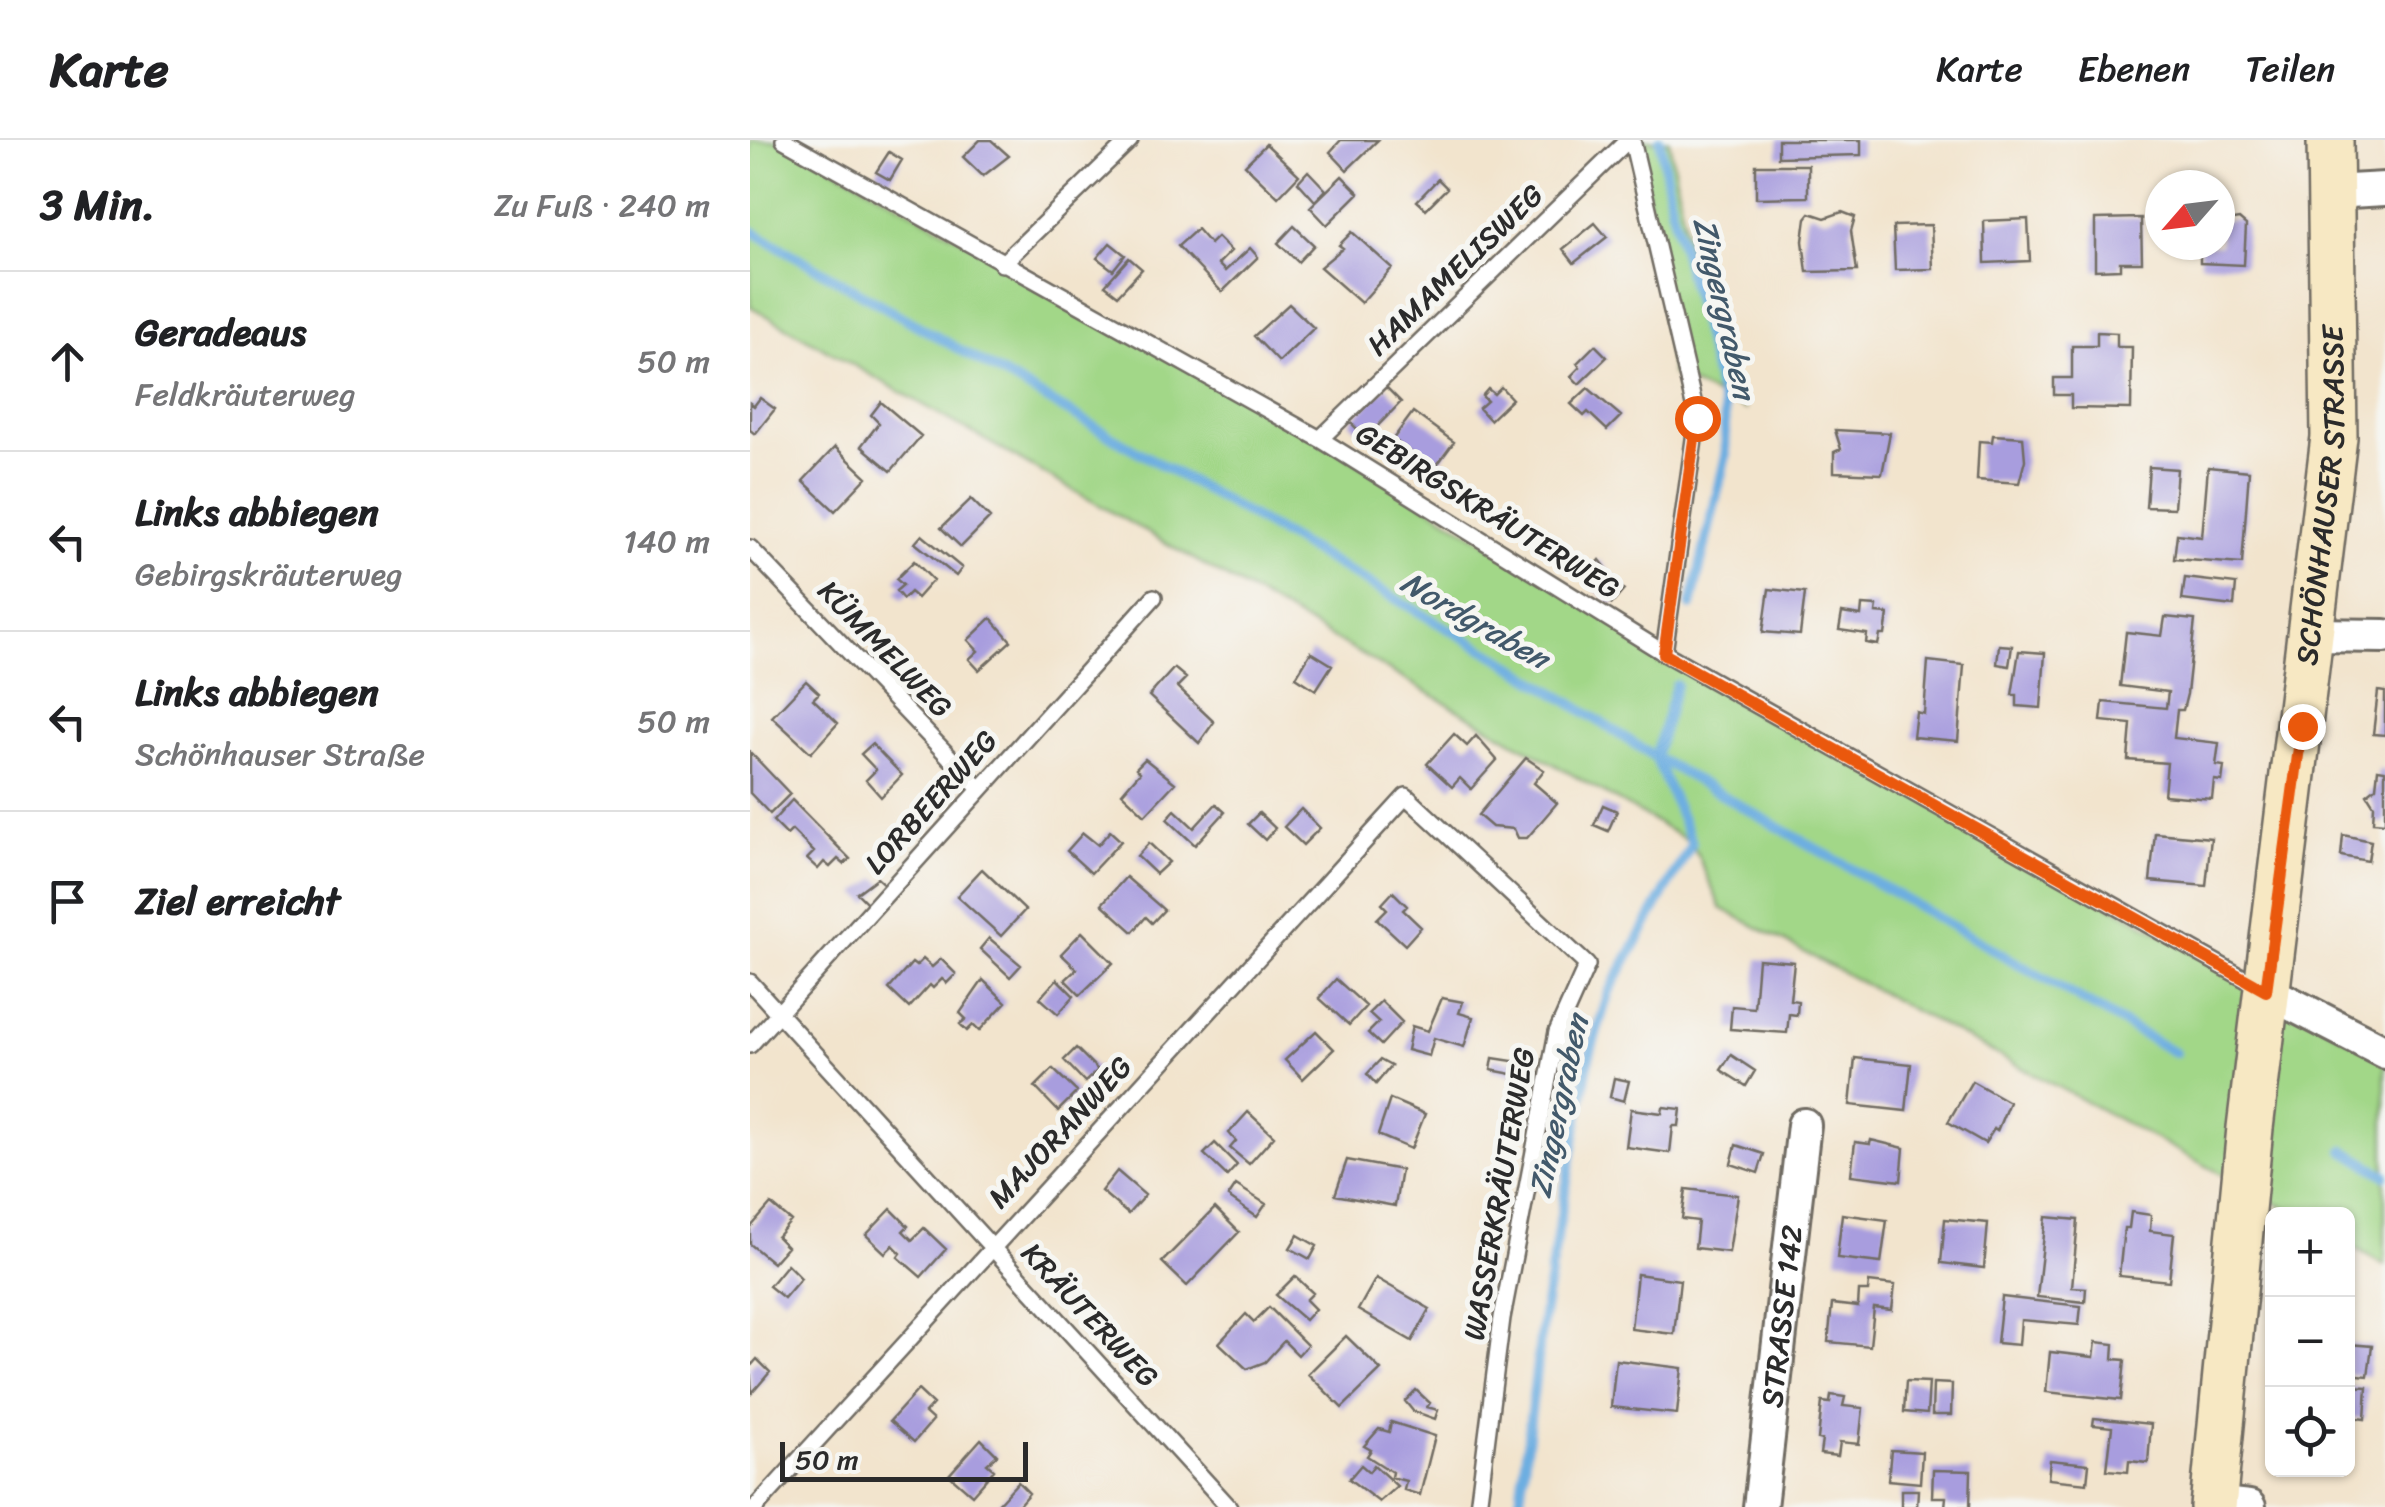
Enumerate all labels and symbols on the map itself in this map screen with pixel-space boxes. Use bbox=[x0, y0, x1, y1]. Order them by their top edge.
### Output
street label: HAMAMELISWEG bbox=[1353, 170, 1557, 370]
north arrow bbox=[2145, 170, 2235, 260]
water label: Zingergraben bbox=[1676, 211, 1774, 408]
street label: SCHÖNHAUSER STRASSE bbox=[2279, 322, 2362, 668]
route start bbox=[1675, 396, 1721, 442]
street label: GEBIRGSKRÄUTERWEG bbox=[1345, 408, 1631, 614]
water label: Nordgraben bbox=[1390, 555, 1563, 688]
street label: KÜMMELWEG bbox=[804, 566, 966, 732]
route end bbox=[2280, 704, 2326, 750]
street label: LORBEERWEG bbox=[850, 717, 1012, 887]
water label: Zingergraben bbox=[1511, 1006, 1606, 1203]
street label: MAJORANWEG bbox=[974, 1042, 1146, 1222]
street label: WASSERKRÄUTERWEG bbox=[1447, 1043, 1551, 1344]
street label: STRASSE 142 bbox=[1745, 1222, 1819, 1410]
street label: KRÄUTERWEG bbox=[1007, 1229, 1173, 1401]
scale bar bbox=[780, 1437, 1028, 1482]

